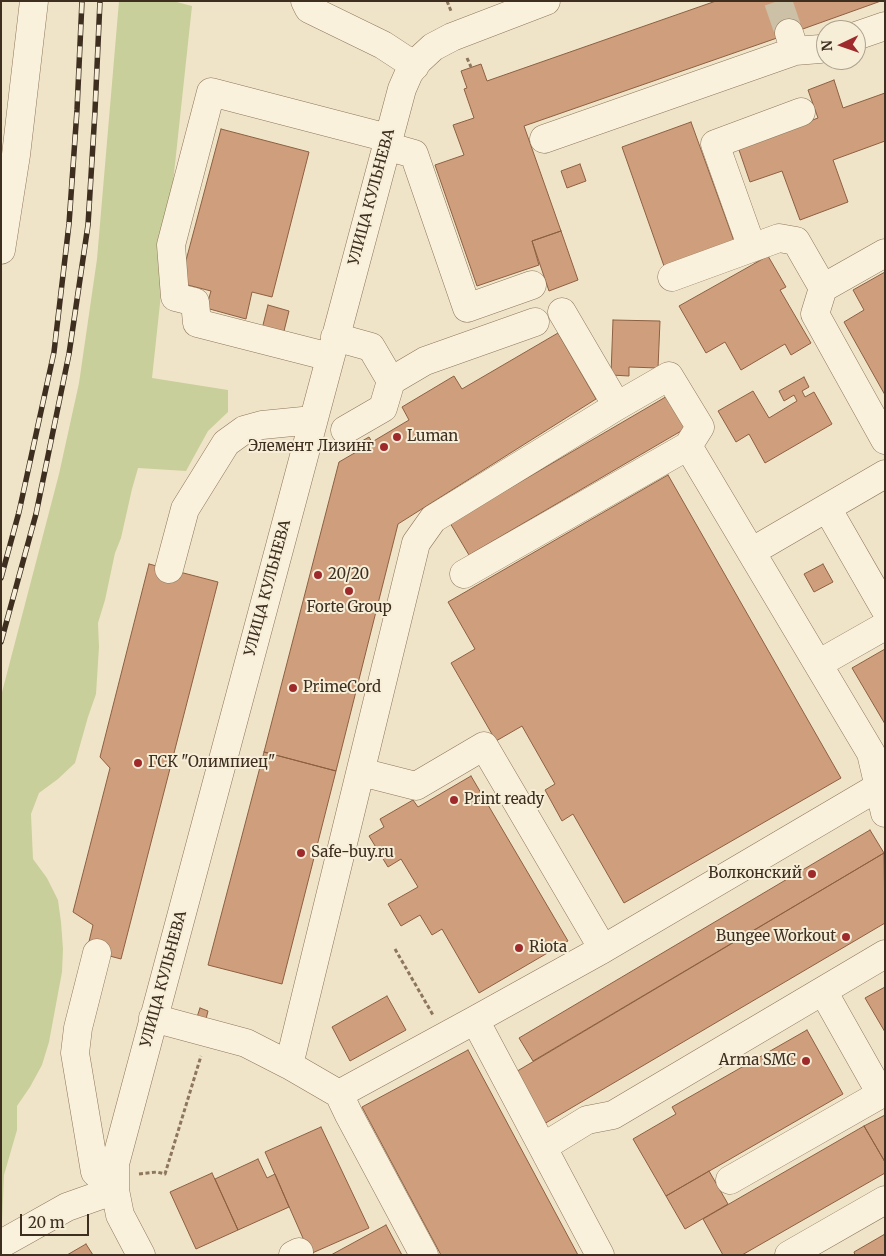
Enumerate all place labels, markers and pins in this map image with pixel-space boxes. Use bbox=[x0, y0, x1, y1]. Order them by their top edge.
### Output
place label: Luman bbox=[407, 428, 458, 446]
marker: Luman bbox=[391, 431, 403, 443]
place label: Элемент Лизинг bbox=[248, 438, 374, 456]
marker: Элемент Лизинг bbox=[378, 441, 390, 453]
place label: 20/20 bbox=[328, 566, 369, 584]
marker: 20/20 bbox=[312, 569, 324, 581]
marker: Forte Group bbox=[343, 585, 355, 597]
place label: Forte Group bbox=[306, 599, 392, 617]
place label: PrimeCord bbox=[303, 679, 381, 697]
marker: PrimeCord bbox=[287, 682, 299, 694]
place label: ГСК "Олимпиец" bbox=[148, 754, 275, 772]
marker: ГСК "Олимпиец" bbox=[132, 757, 144, 769]
place label: Print ready bbox=[464, 791, 544, 809]
marker: Print ready bbox=[448, 794, 460, 806]
place label: Safe-buy.ru bbox=[311, 844, 394, 862]
marker: Safe-buy.ru bbox=[295, 847, 307, 859]
place label: Волконский bbox=[708, 865, 802, 883]
marker: Волконский bbox=[806, 868, 818, 880]
place label: Bungee Workout bbox=[716, 928, 836, 946]
marker: Bungee Workout bbox=[840, 931, 852, 943]
place label: Riota bbox=[529, 939, 567, 957]
marker: Riota bbox=[513, 942, 525, 954]
place label: Arma SMC bbox=[719, 1052, 796, 1070]
marker: Arma SMC bbox=[800, 1055, 812, 1067]

